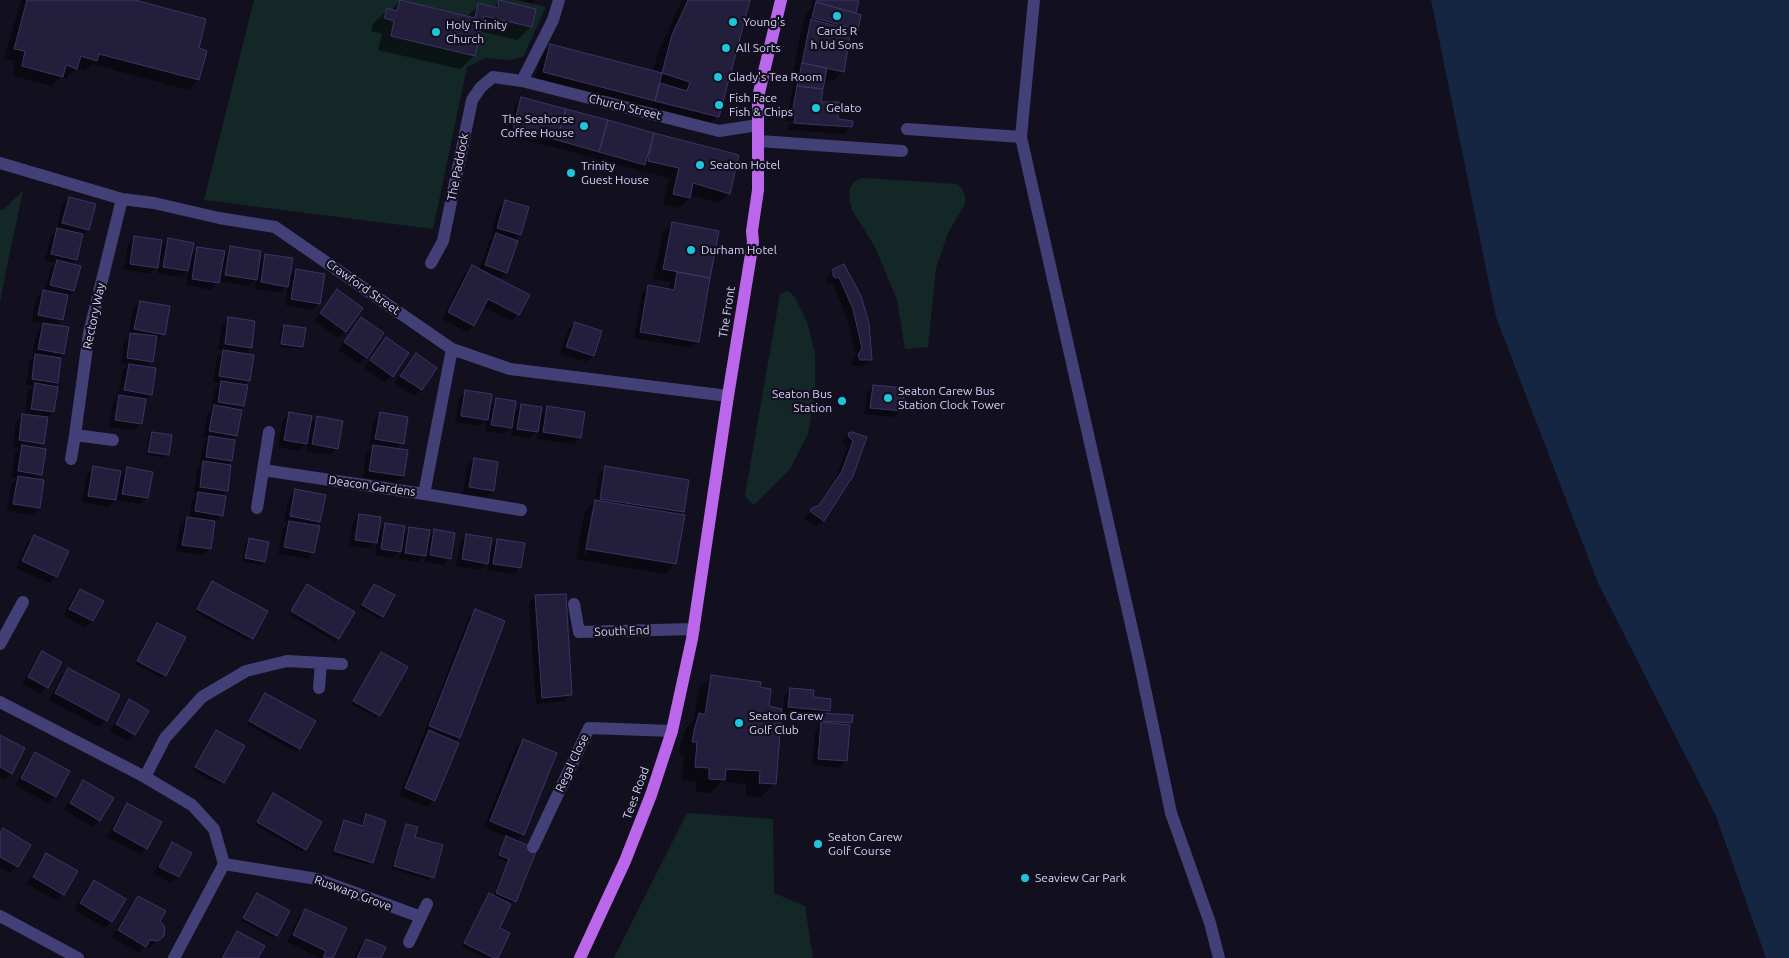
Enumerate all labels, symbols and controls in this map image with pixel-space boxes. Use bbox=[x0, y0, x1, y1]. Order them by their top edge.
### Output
marker: Cards R h Ud Sons bbox=[831, 10, 843, 22]
place label: Young's bbox=[743, 15, 785, 29]
marker: Young's bbox=[727, 16, 739, 28]
place label: Holy Trinity Church bbox=[446, 18, 507, 46]
place label: Cards R h Ud Sons bbox=[811, 24, 863, 52]
marker: Holy Trinity Church bbox=[430, 26, 442, 38]
place label: All Sorts bbox=[736, 41, 781, 55]
marker: All Sorts bbox=[720, 42, 732, 54]
place label: Glady's Tea Room bbox=[728, 70, 822, 84]
marker: Glady's Tea Room bbox=[712, 71, 724, 83]
street label: Church Street bbox=[587, 91, 663, 123]
place label: Fish Face Fish & Chips bbox=[729, 91, 793, 119]
marker: Fish Face Fish & Chips bbox=[713, 99, 725, 111]
place label: Gelato bbox=[826, 101, 862, 115]
marker: Gelato bbox=[810, 102, 822, 114]
place label: The Seahorse Coffee House bbox=[500, 112, 574, 140]
marker: The Seahorse Coffee House bbox=[578, 120, 590, 132]
street label: The Paddock bbox=[444, 132, 472, 202]
place label: Seaton Hotel bbox=[710, 158, 780, 172]
place label: Trinity Guest House bbox=[581, 159, 649, 187]
marker: Seaton Hotel bbox=[694, 159, 706, 171]
marker: Trinity Guest House bbox=[565, 167, 577, 179]
place label: Durham Hotel bbox=[701, 243, 777, 257]
marker: Durham Hotel bbox=[685, 244, 697, 256]
street label: Crawford Street bbox=[323, 256, 403, 318]
street label: Rectory Way bbox=[80, 281, 108, 351]
street label: The Front bbox=[716, 285, 738, 339]
place label: Seaton Carew Bus Station Clock Tower bbox=[898, 384, 1005, 412]
place label: Seaton Bus Station bbox=[772, 387, 832, 415]
marker: Seaton Carew Bus Station Clock Tower bbox=[882, 392, 894, 404]
marker: Seaton Bus Station bbox=[836, 395, 848, 407]
street label: Deacon Gardens bbox=[328, 473, 416, 499]
street label: South End bbox=[594, 623, 650, 639]
place label: Seaton Carew Golf Club bbox=[749, 709, 823, 737]
marker: Seaton Carew Golf Club bbox=[733, 717, 745, 729]
street label: Regal Close bbox=[552, 732, 592, 794]
street label: Tees Road bbox=[620, 765, 652, 821]
place label: Seaton Carew Golf Course bbox=[828, 830, 902, 858]
marker: Seaton Carew Golf Course bbox=[812, 838, 824, 850]
place label: Seaview Car Park bbox=[1035, 871, 1126, 885]
street label: Ruswarp Grove bbox=[312, 872, 394, 914]
marker: Seaview Car Park bbox=[1019, 872, 1031, 884]

